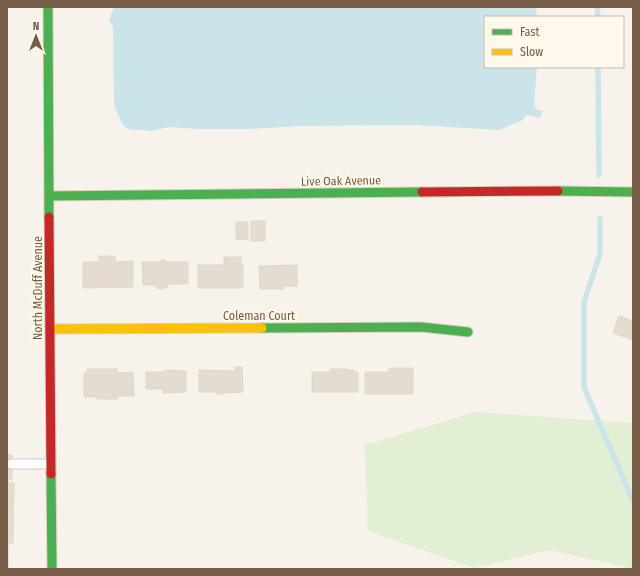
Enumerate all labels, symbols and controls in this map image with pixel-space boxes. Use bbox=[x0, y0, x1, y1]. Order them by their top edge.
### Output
north arrow bbox=[16, 16, 56, 56]
legend bbox=[484, 16, 624, 68]
text: N bbox=[33, 20, 39, 33]
text: Fast bbox=[520, 25, 539, 39]
text: Slow bbox=[520, 45, 543, 59]
street label: Live Oak Avenue bbox=[301, 173, 381, 189]
street label: North McDuff Avenue bbox=[31, 236, 45, 340]
street label: Coleman Court bbox=[223, 309, 295, 323]

